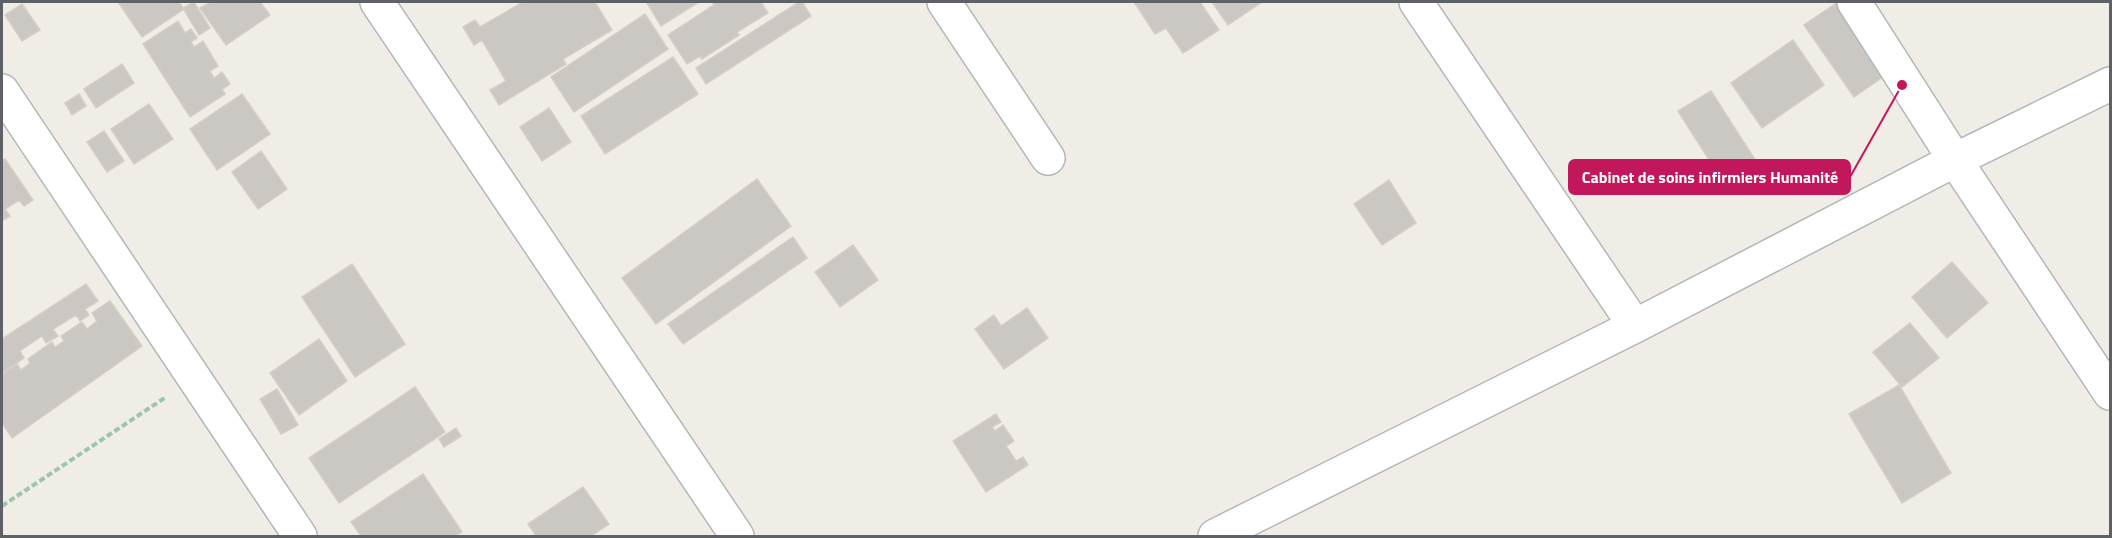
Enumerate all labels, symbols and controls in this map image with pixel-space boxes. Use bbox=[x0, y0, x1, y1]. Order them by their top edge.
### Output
callout: Cabinet de soins infirmiers Humanité bbox=[1569, 160, 1850, 194]
text: Cabinet de soins infirmiers Humanité bbox=[1582, 165, 1838, 189]

